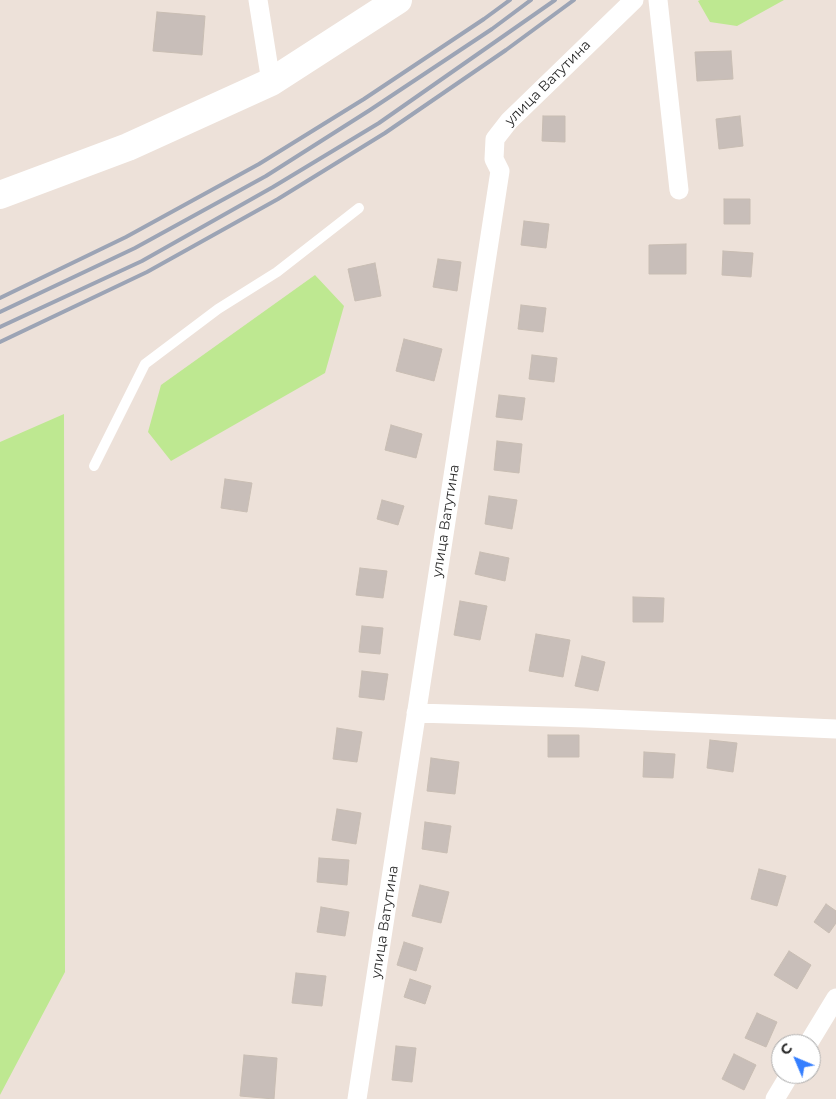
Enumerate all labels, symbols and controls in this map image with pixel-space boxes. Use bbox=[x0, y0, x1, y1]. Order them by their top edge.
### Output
street label: улица Ватутина bbox=[502, 37, 594, 129]
street label: улица Ватутина bbox=[429, 463, 463, 579]
street label: улица Ватутина bbox=[368, 864, 402, 980]
north arrow bbox=[771, 1034, 821, 1084]
text: С bbox=[776, 1039, 796, 1059]

